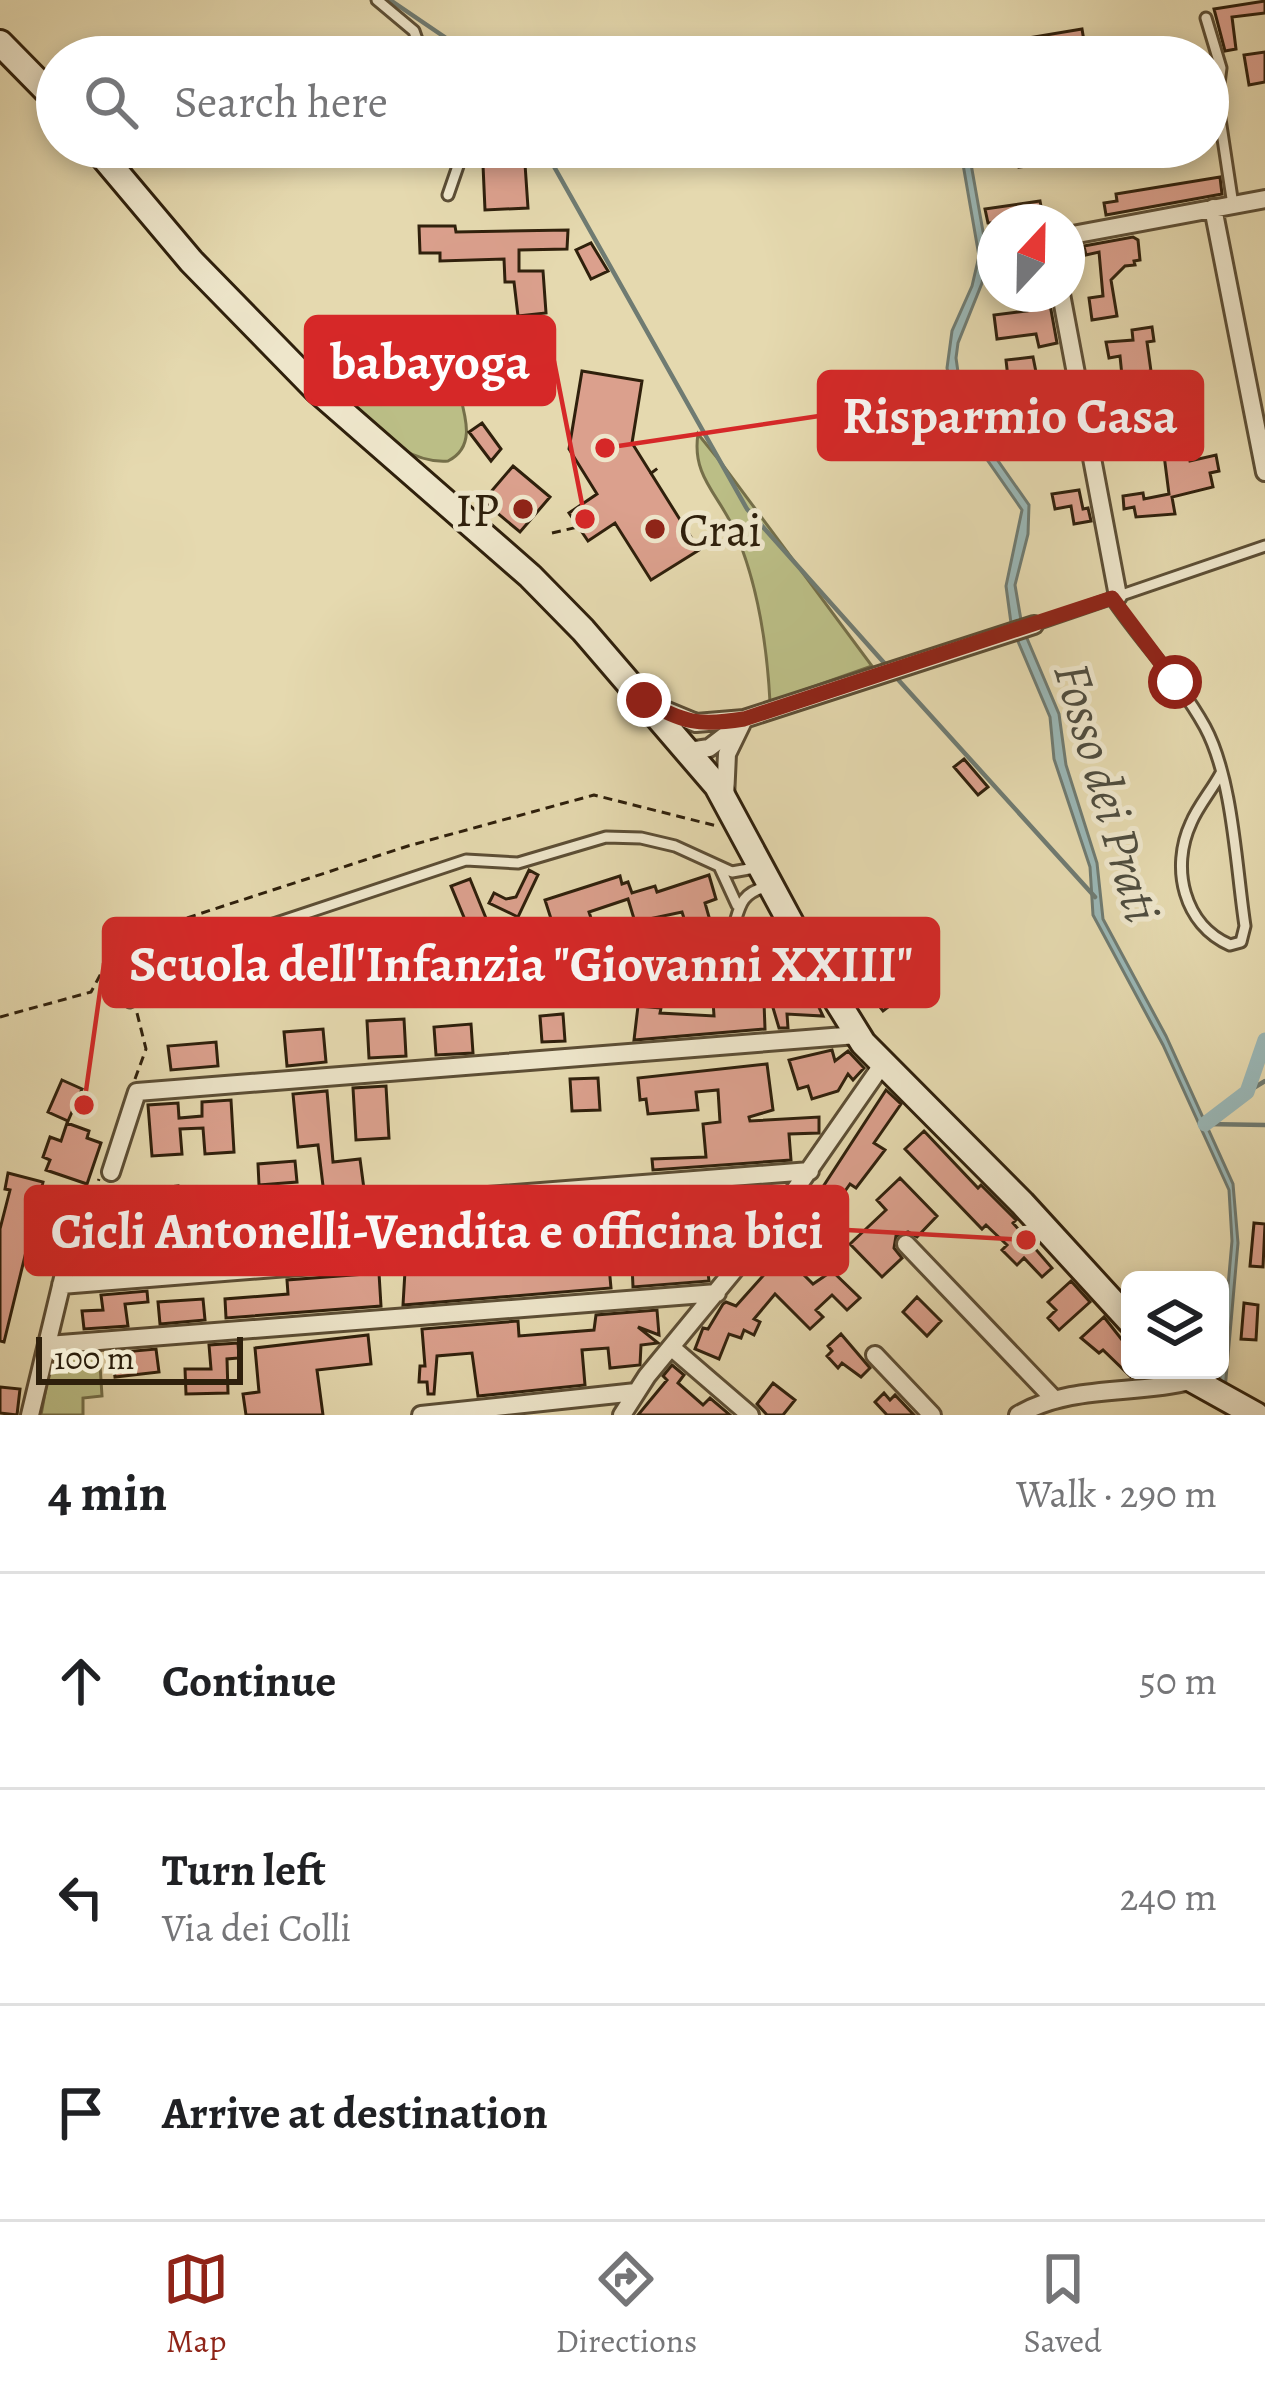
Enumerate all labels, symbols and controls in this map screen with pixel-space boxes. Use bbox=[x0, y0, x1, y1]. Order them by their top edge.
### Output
search box bbox=[36, 36, 1229, 168]
icon: search bbox=[78, 69, 144, 135]
text: Search here bbox=[174, 71, 388, 133]
north arrow bbox=[977, 204, 1085, 312]
callout: babayoga bbox=[306, 317, 554, 404]
text: babayoga bbox=[329, 327, 530, 397]
callout: Risparmio Casa bbox=[819, 372, 1202, 459]
text: Risparmio Casa bbox=[842, 381, 1178, 451]
place label: IP bbox=[455, 477, 499, 543]
marker: IP bbox=[510, 496, 536, 522]
place label: Crai bbox=[679, 497, 762, 563]
marker: Crai bbox=[642, 516, 668, 542]
water label: Fosso dei Prati bbox=[1037, 654, 1177, 930]
route start bbox=[1148, 655, 1202, 709]
route end bbox=[617, 673, 671, 727]
callout: Scuola dell'Infanzia "Giovanni XXIII" bbox=[104, 919, 938, 1006]
text: Scuola dell'Infanzia "Giovanni XXIII" bbox=[129, 929, 913, 999]
callout: Cicli Antonelli-Vendita e officina bici bbox=[26, 1187, 847, 1274]
text: Cicli Antonelli-Vendita e officina bici bbox=[51, 1196, 823, 1266]
map controls bbox=[1121, 1271, 1229, 1379]
button: layers bbox=[1121, 1271, 1229, 1379]
scale bar bbox=[36, 1331, 243, 1384]
text: 100 m bbox=[54, 1335, 134, 1380]
text: 4 min bbox=[48, 1458, 167, 1528]
text: Walk · 290 m bbox=[1016, 1467, 1217, 1520]
icon: ahead bbox=[48, 1648, 114, 1714]
text: Continue bbox=[162, 1650, 336, 1712]
text: 50 m bbox=[1139, 1654, 1217, 1707]
text: Turn left bbox=[162, 1839, 326, 1901]
icon: left bbox=[48, 1864, 114, 1930]
text: 240 m bbox=[1120, 1870, 1217, 1923]
text: Via dei Colli bbox=[162, 1901, 351, 1954]
icon: arrive bbox=[48, 2080, 114, 2146]
text: Arrive at destination bbox=[162, 2082, 548, 2144]
tab: Map bbox=[163, 2246, 229, 2363]
tab: Directions bbox=[556, 2246, 697, 2363]
tab: Saved bbox=[1024, 2246, 1102, 2363]

